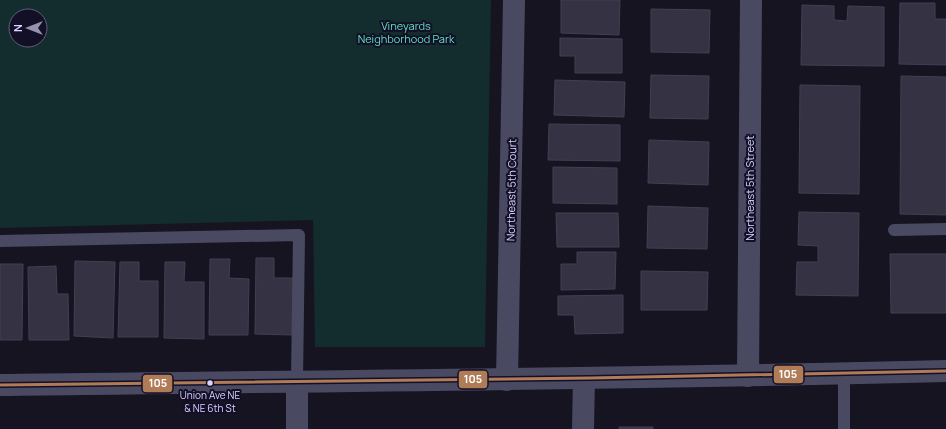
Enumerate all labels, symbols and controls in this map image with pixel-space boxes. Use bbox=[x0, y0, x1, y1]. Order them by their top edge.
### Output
north arrow bbox=[8, 8, 48, 48]
park label: Vineyards Neighborhood Park bbox=[358, 18, 455, 46]
text: N bbox=[10, 24, 25, 32]
street label: Northeast 5th Street bbox=[742, 135, 757, 241]
street label: Northeast 5th Court bbox=[503, 139, 519, 241]
line badge: 105 bbox=[773, 365, 804, 384]
text: 105 bbox=[779, 366, 797, 381]
line badge: 105 bbox=[458, 370, 488, 389]
text: 105 bbox=[464, 371, 482, 386]
line badge: 105 bbox=[142, 374, 173, 393]
text: 105 bbox=[149, 375, 167, 390]
marker: Union Ave NE & NE 6th St bbox=[205, 378, 215, 388]
place label: Union Ave NE & NE 6th St bbox=[180, 388, 240, 415]

